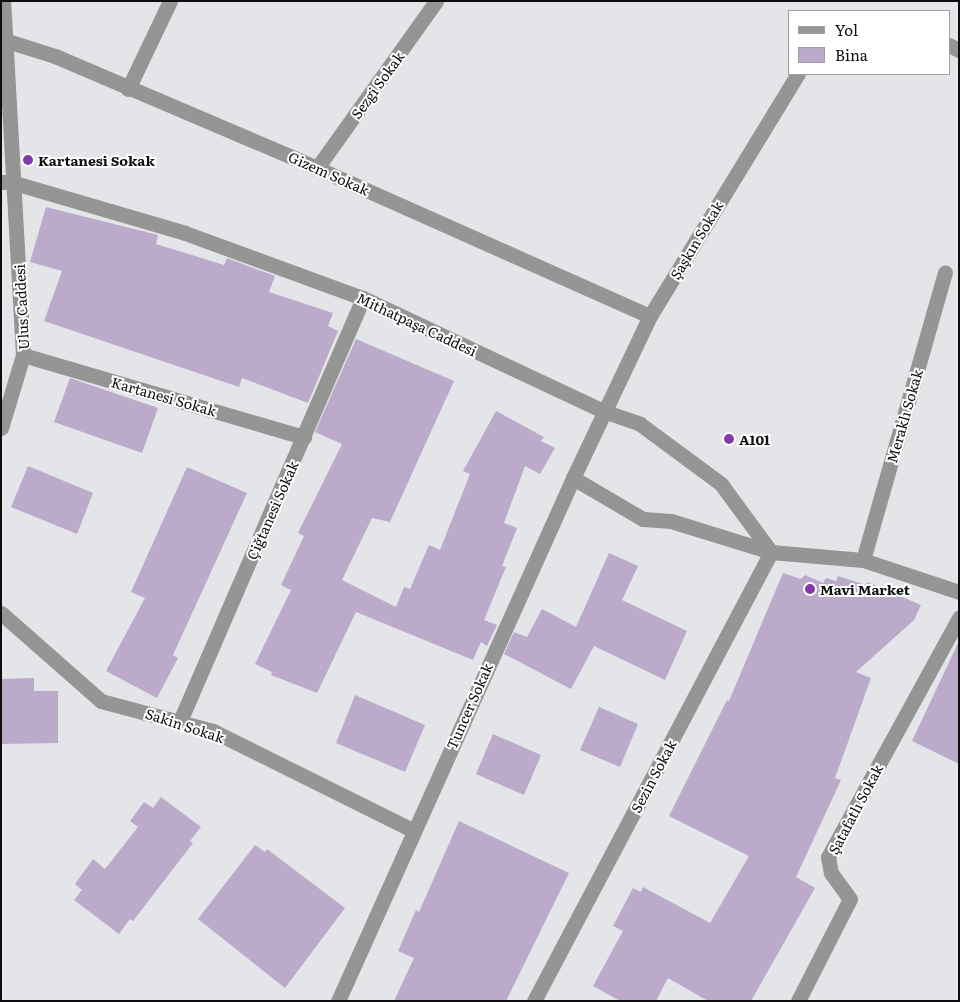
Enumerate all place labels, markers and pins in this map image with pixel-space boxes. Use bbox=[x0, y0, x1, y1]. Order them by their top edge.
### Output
place label: Kartanesi̇ Sokak bbox=[38, 152, 155, 168]
marker: Kartanesi̇ Sokak bbox=[22, 154, 34, 166]
place label: A101 bbox=[739, 431, 770, 447]
marker: A101 bbox=[723, 433, 735, 445]
place label: Mavi Market bbox=[820, 581, 910, 597]
marker: Mavi Market bbox=[804, 583, 816, 595]

